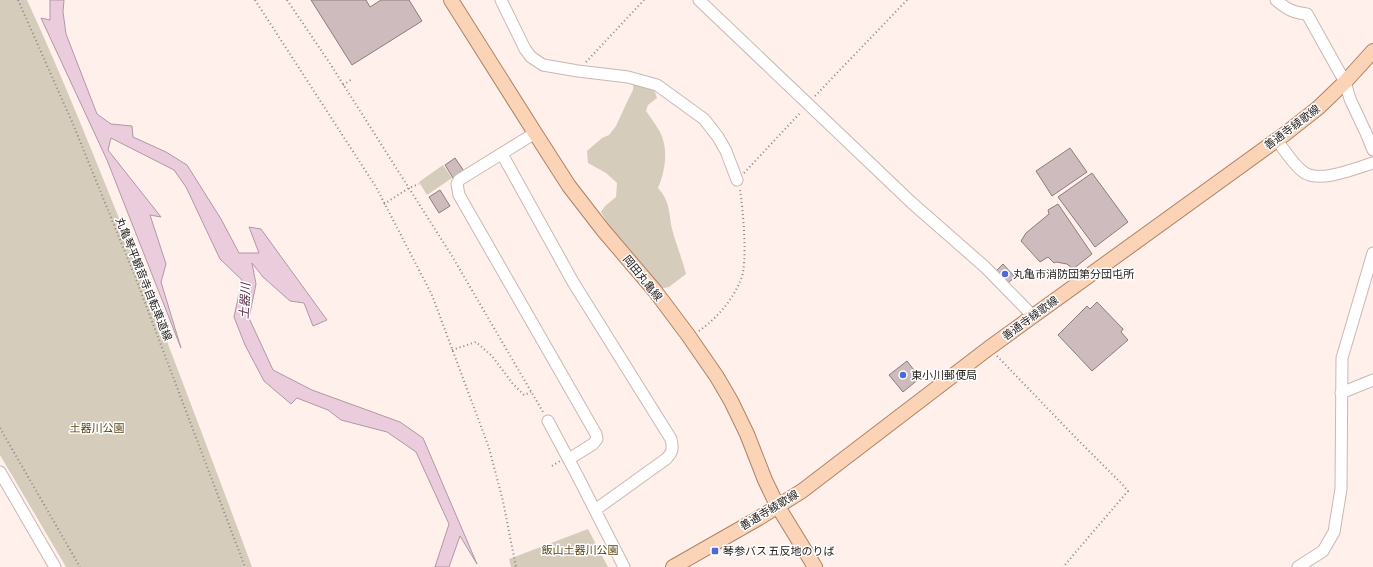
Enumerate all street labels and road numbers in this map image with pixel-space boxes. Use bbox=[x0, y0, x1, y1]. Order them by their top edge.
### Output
street label: 善通寺綾歌線 bbox=[1262, 102, 1322, 152]
street label: 丸亀琴平観音寺自転車道線 bbox=[114, 216, 174, 342]
street label: 岡田丸亀線 bbox=[621, 253, 665, 303]
street label: 善通寺綾歌線 bbox=[1000, 294, 1060, 342]
street label: 善通寺綾歌線 bbox=[738, 488, 800, 532]

